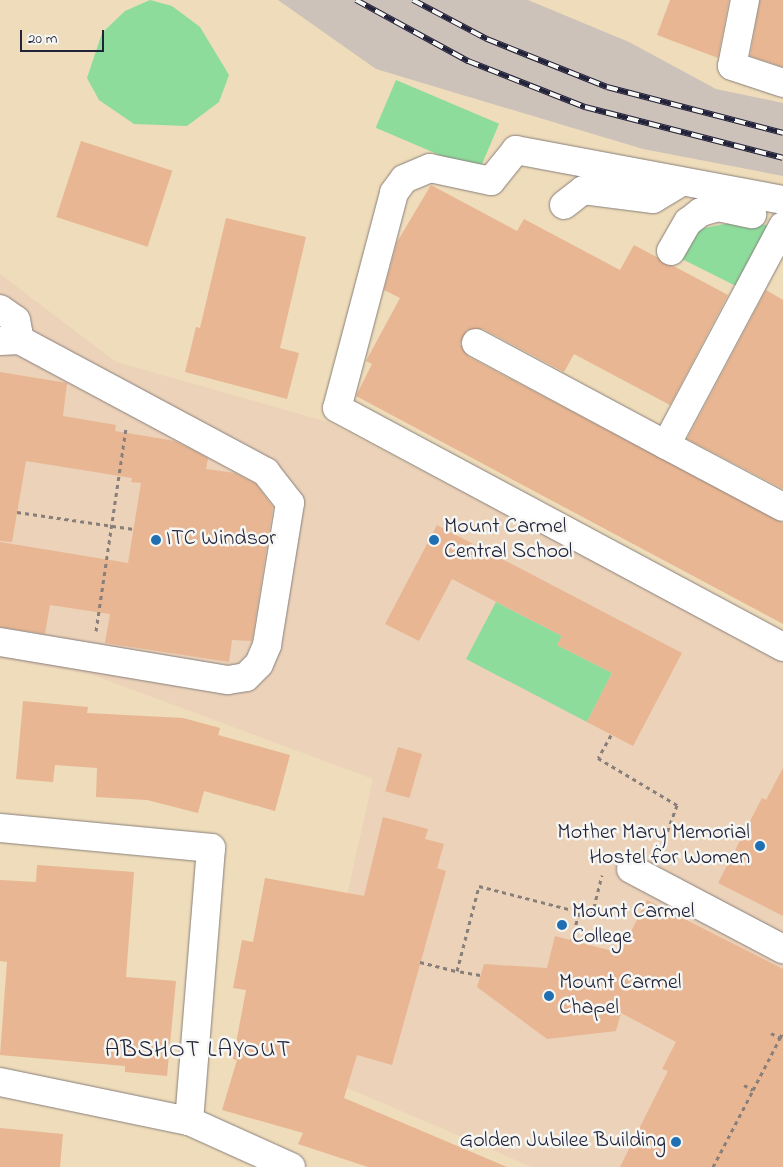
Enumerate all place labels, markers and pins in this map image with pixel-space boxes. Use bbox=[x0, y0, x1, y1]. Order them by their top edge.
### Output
place label: Mount Carmel Central School bbox=[444, 514, 572, 566]
place label: ITC Windsor bbox=[166, 527, 276, 553]
marker: ITC Windsor bbox=[150, 534, 162, 546]
marker: Mount Carmel Central School bbox=[428, 534, 440, 546]
place label: Mother Mary Memorial Hostel for Women bbox=[557, 820, 750, 871]
marker: Mother Mary Memorial Hostel for Women bbox=[754, 840, 766, 852]
place label: Mount Carmel College bbox=[572, 899, 694, 950]
marker: Mount Carmel College bbox=[556, 919, 568, 931]
place label: Mount Carmel Chapel bbox=[559, 970, 681, 1021]
marker: Mount Carmel Chapel bbox=[543, 990, 555, 1002]
place label: Golden Jubilee Building bbox=[459, 1129, 666, 1155]
marker: Golden Jubilee Building bbox=[670, 1136, 682, 1148]

